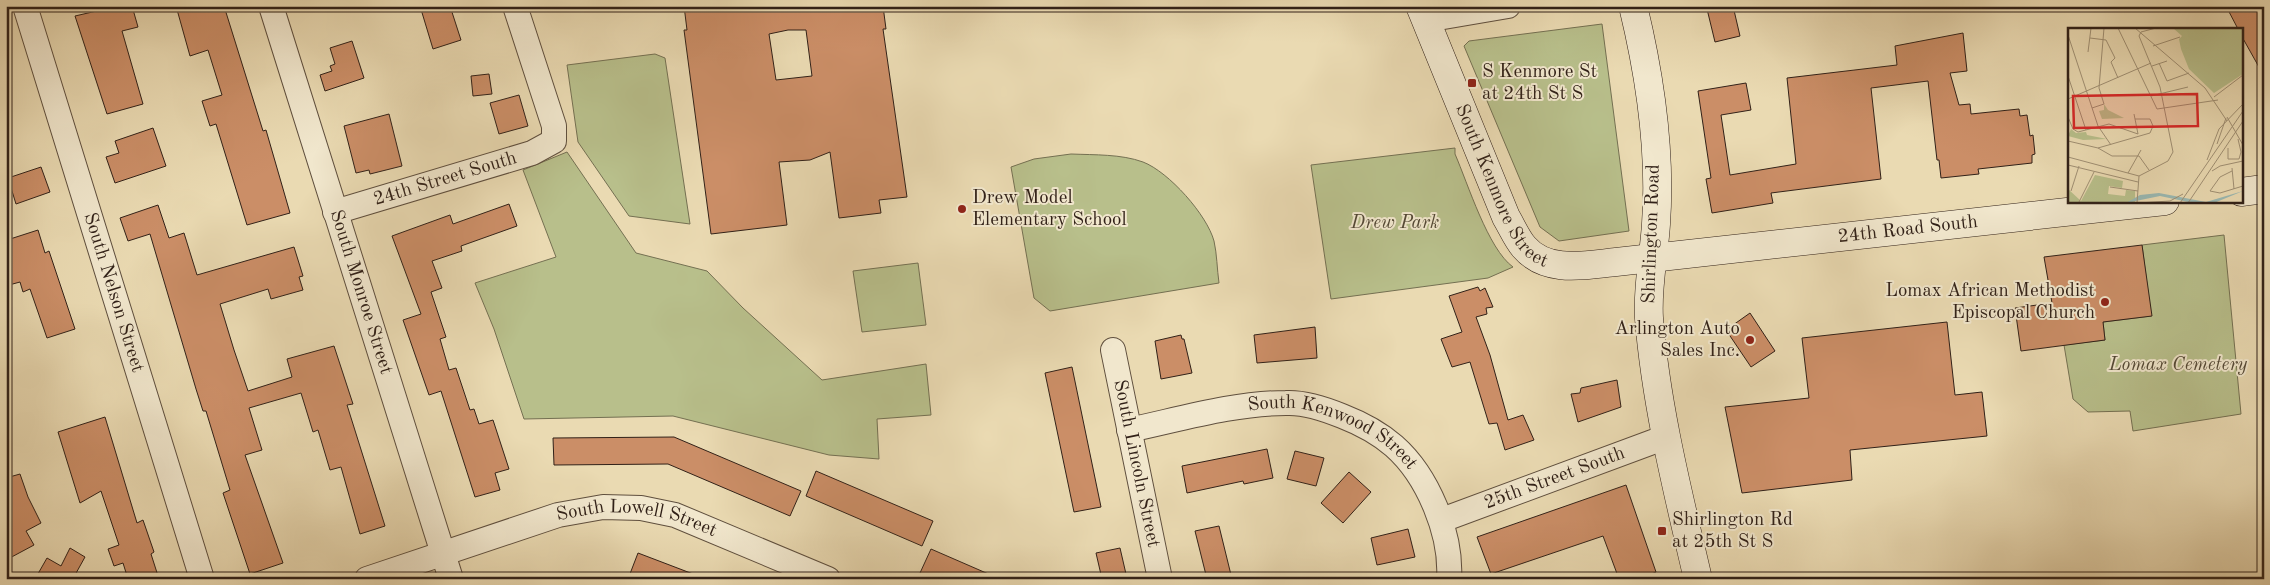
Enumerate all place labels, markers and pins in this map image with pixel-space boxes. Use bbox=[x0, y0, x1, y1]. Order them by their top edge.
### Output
place label: S Kenmore St at 24th St S bbox=[1482, 63, 1597, 104]
marker: S Kenmore St at 24th St S bbox=[1466, 77, 1478, 89]
place label: Drew Model Elementary School bbox=[972, 189, 1127, 230]
marker: Drew Model Elementary School bbox=[956, 203, 968, 215]
place label: Lomax African Methodist Episcopal Church bbox=[1885, 282, 2095, 323]
marker: Lomax African Methodist Episcopal Church bbox=[2099, 296, 2111, 308]
place label: Arlington Auto Sales Inc. bbox=[1615, 320, 1740, 361]
marker: Arlington Auto Sales Inc. bbox=[1744, 334, 1756, 346]
place label: Shirlington Rd at 25th St S bbox=[1672, 511, 1793, 552]
marker: Shirlington Rd at 25th St S bbox=[1656, 525, 1668, 537]

